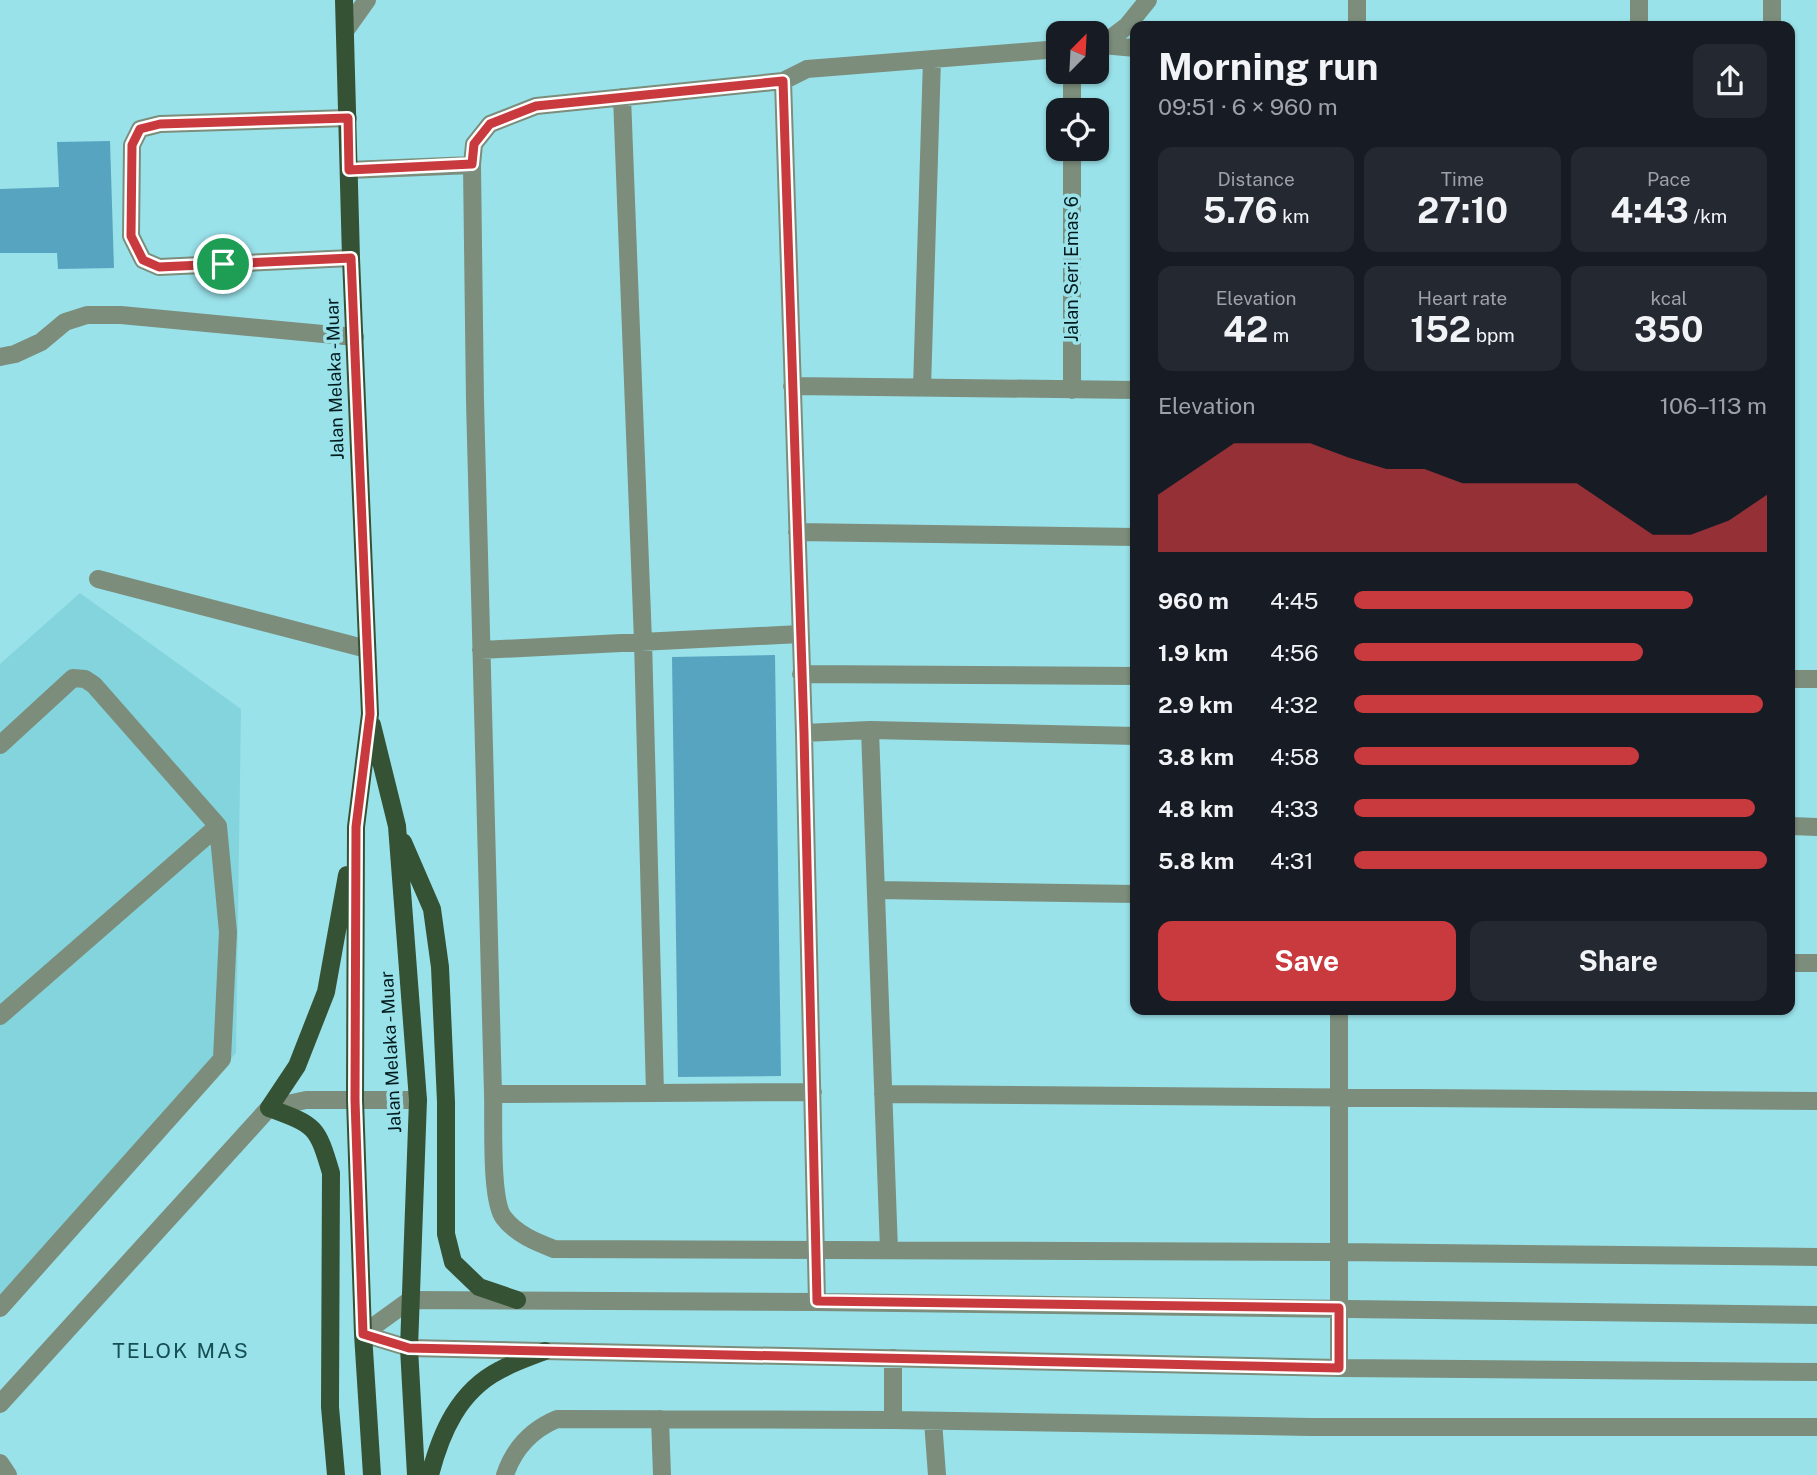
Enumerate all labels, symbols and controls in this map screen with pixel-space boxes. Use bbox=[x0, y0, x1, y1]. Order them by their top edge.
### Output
north arrow bbox=[1046, 21, 1110, 84]
map controls bbox=[1046, 21, 1109, 161]
text: Morning run bbox=[1158, 44, 1379, 89]
button: share bbox=[1693, 44, 1767, 118]
text: 09:51 · 6 × 960 m bbox=[1158, 93, 1338, 120]
button: locate bbox=[1046, 98, 1109, 161]
text: Distance bbox=[1218, 168, 1295, 190]
text: Time bbox=[1441, 168, 1484, 190]
text: Pace bbox=[1647, 168, 1691, 190]
text: 5.76 bbox=[1203, 190, 1278, 231]
text: 27:10 bbox=[1417, 190, 1508, 231]
text: 4:43 bbox=[1610, 190, 1689, 231]
street label: Jalan Seri Emas 6 bbox=[1061, 196, 1082, 342]
text: km bbox=[1278, 205, 1309, 227]
text: /km bbox=[1689, 205, 1727, 227]
pin bbox=[193, 234, 253, 294]
icon: arrive bbox=[204, 245, 242, 283]
text: Elevation bbox=[1216, 287, 1296, 309]
text: Heart rate bbox=[1418, 287, 1507, 309]
text: kcal bbox=[1650, 287, 1687, 309]
street label: Jalan Melaka - Muar bbox=[321, 298, 348, 460]
text: 42 bbox=[1223, 309, 1268, 350]
text: 152 bbox=[1410, 309, 1471, 350]
text: 350 bbox=[1634, 309, 1704, 350]
text: m bbox=[1268, 324, 1289, 346]
text: bpm bbox=[1471, 324, 1515, 346]
text: Elevation bbox=[1158, 392, 1256, 419]
text: 106–113 m bbox=[1660, 392, 1767, 419]
text: 960 m bbox=[1158, 587, 1229, 614]
text: 4:45 bbox=[1270, 587, 1318, 614]
text: 1.9 km bbox=[1158, 639, 1228, 666]
text: 4:56 bbox=[1270, 639, 1319, 666]
text: 2.9 km bbox=[1158, 691, 1233, 718]
text: 4:32 bbox=[1270, 691, 1318, 718]
text: 3.8 km bbox=[1158, 743, 1234, 770]
text: 4:58 bbox=[1270, 743, 1319, 770]
text: 4.8 km bbox=[1158, 795, 1234, 822]
text: 4:33 bbox=[1270, 795, 1318, 822]
text: 5.8 km bbox=[1158, 847, 1234, 874]
text: 4:31 bbox=[1270, 847, 1314, 874]
button: Save bbox=[1158, 921, 1456, 1001]
button: Share bbox=[1470, 921, 1767, 1001]
street label: Jalan Melaka - Muar bbox=[376, 971, 405, 1134]
district label: TELOK MAS bbox=[112, 1338, 250, 1363]

